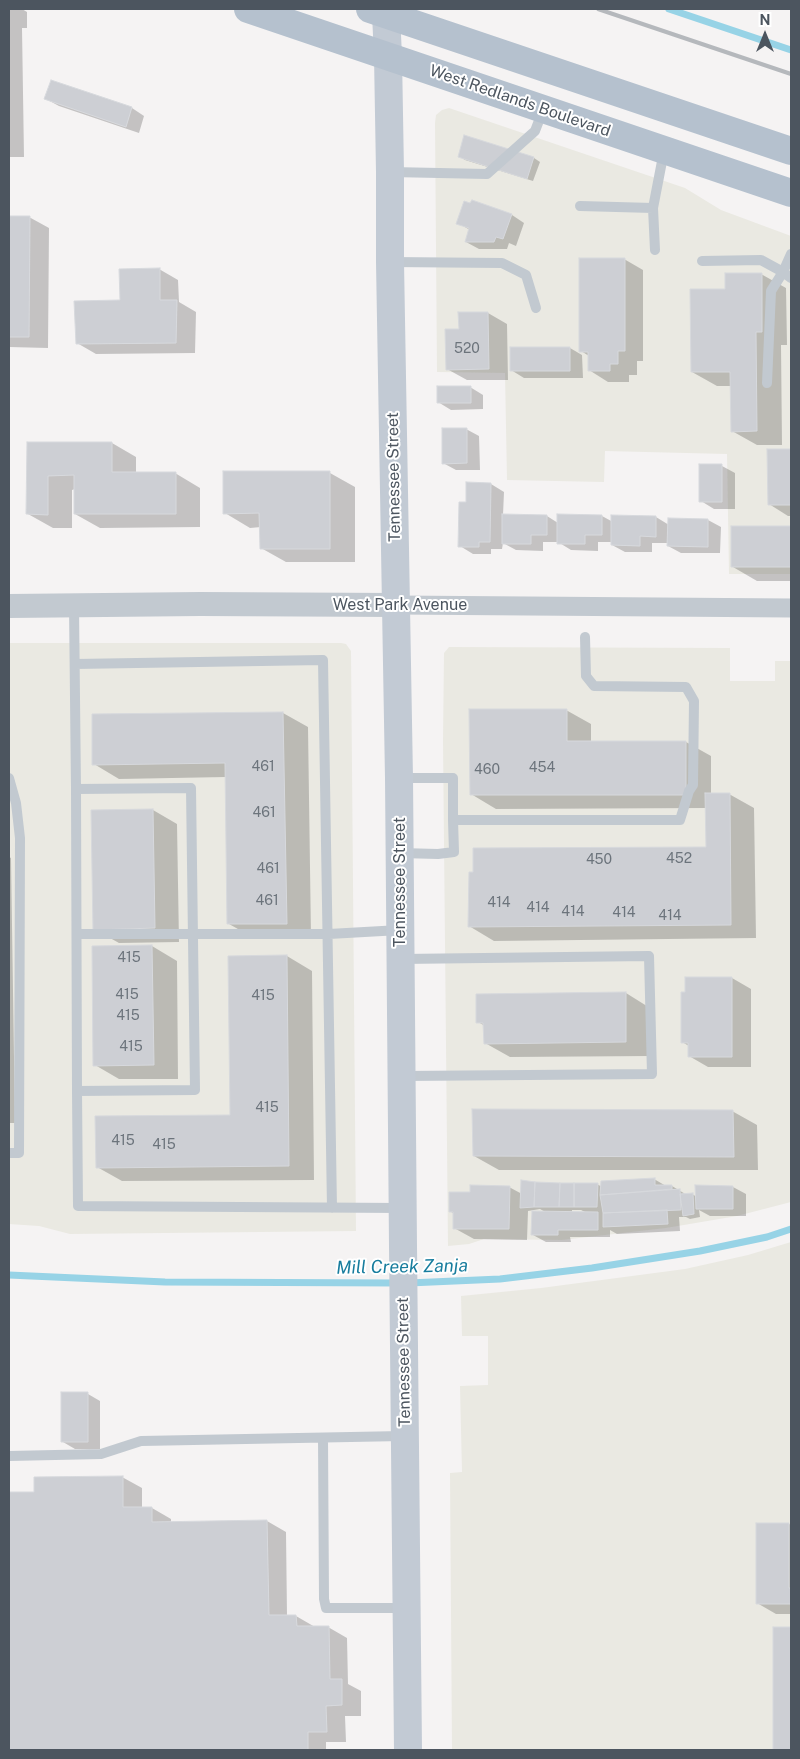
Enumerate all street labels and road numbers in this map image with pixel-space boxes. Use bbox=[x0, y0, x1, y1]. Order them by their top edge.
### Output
street label: West Redlands Boulevard bbox=[427, 61, 613, 141]
street label: Tennessee Street bbox=[383, 412, 405, 542]
street label: West Park Avenue bbox=[333, 595, 467, 615]
street label: Tennessee Street bbox=[390, 817, 410, 947]
street label: Tennessee Street bbox=[393, 1297, 415, 1427]

